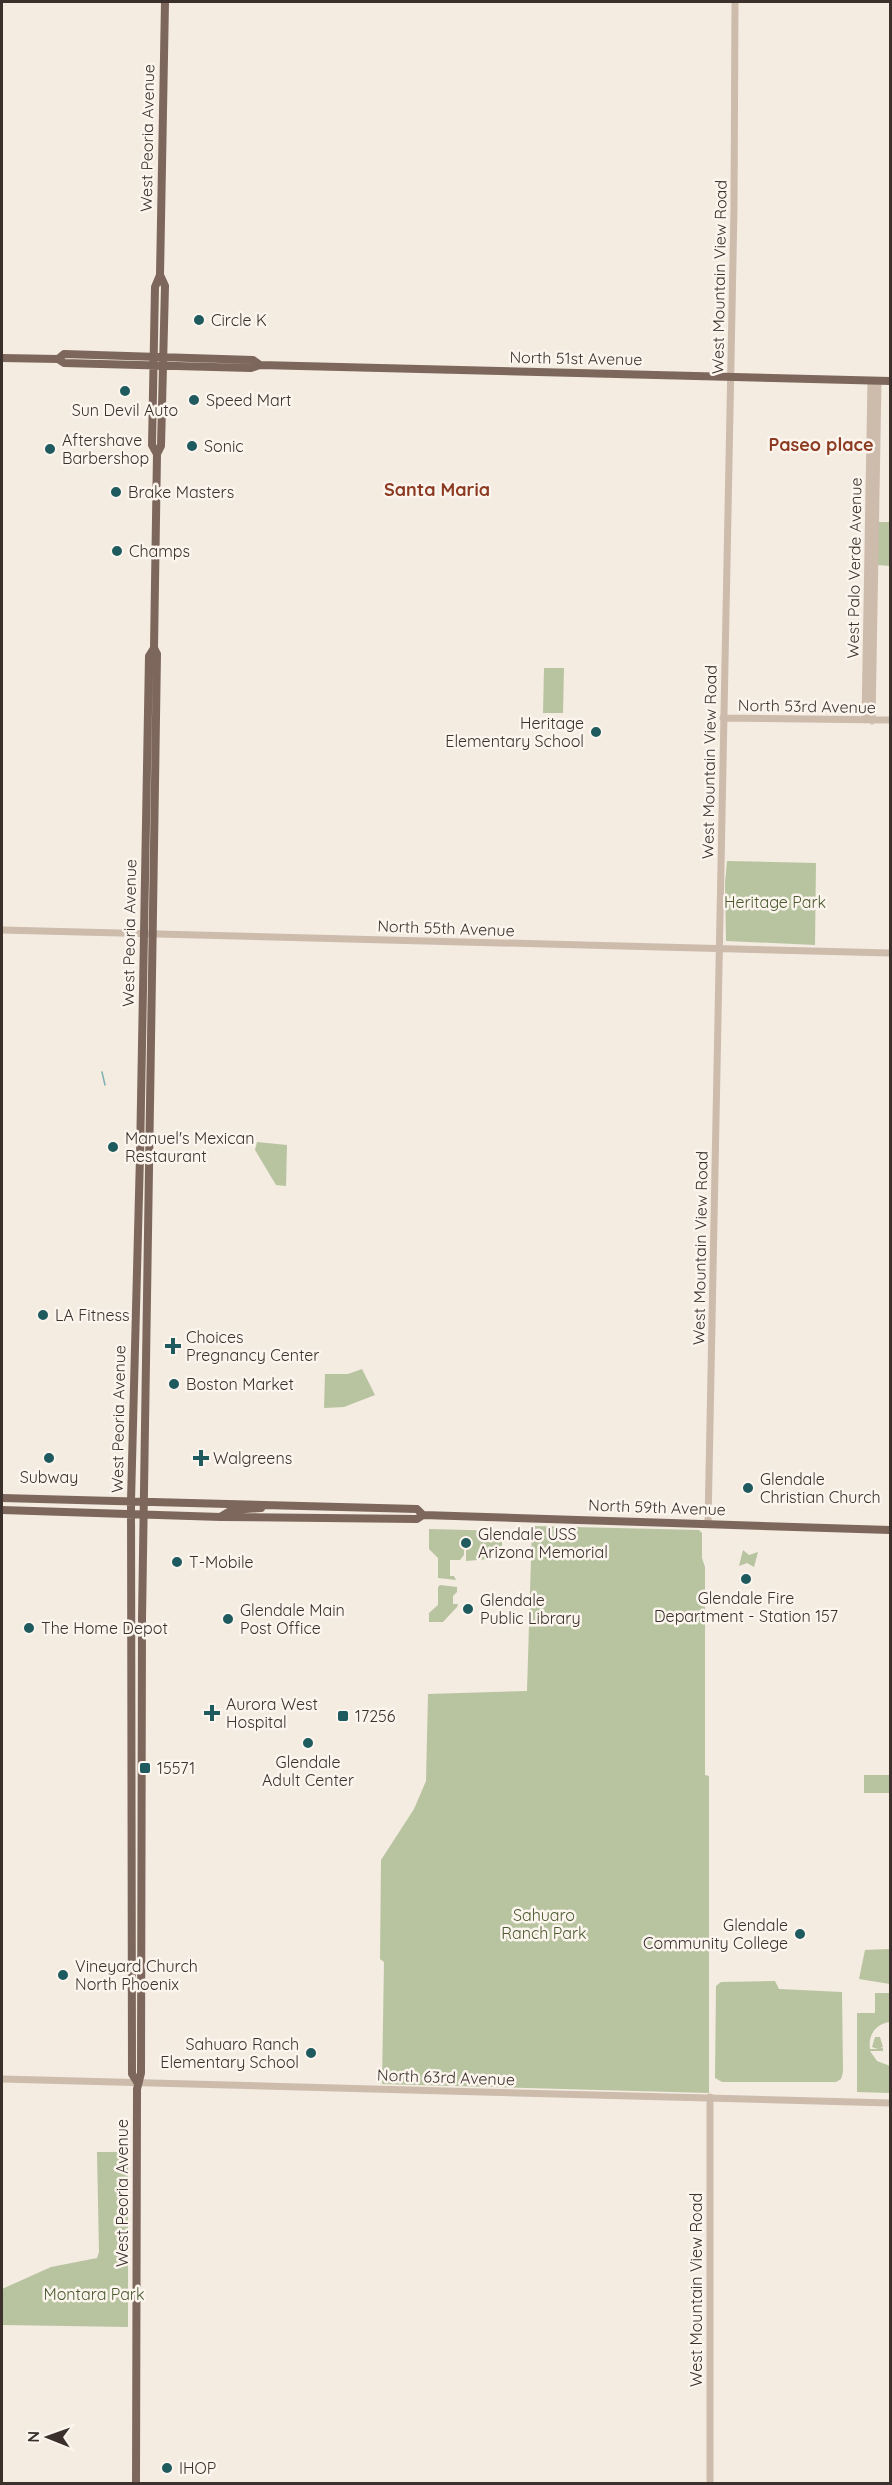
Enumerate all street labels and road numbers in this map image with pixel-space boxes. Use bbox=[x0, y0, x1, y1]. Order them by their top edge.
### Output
street label: West Peoria Avenue bbox=[136, 64, 158, 212]
street label: West Mountain View Road bbox=[707, 180, 731, 374]
street label: North 51st Avenue bbox=[509, 347, 643, 369]
street label: West Palo Verde Avenue bbox=[842, 477, 866, 659]
street label: West Mountain View Road bbox=[697, 665, 721, 859]
street label: North 53rd Avenue bbox=[738, 695, 876, 717]
street label: West Peoria Avenue bbox=[118, 859, 140, 1007]
street label: North 55th Avenue bbox=[377, 916, 515, 940]
street label: West Mountain View Road bbox=[688, 1151, 712, 1345]
street label: West Peoria Avenue bbox=[107, 1345, 129, 1493]
street label: North 59th Avenue bbox=[588, 1495, 726, 1519]
street label: North 63rd Avenue bbox=[377, 2065, 515, 2089]
street label: West Peoria Avenue bbox=[112, 2119, 132, 2267]
street label: West Mountain View Road bbox=[686, 2193, 706, 2387]

